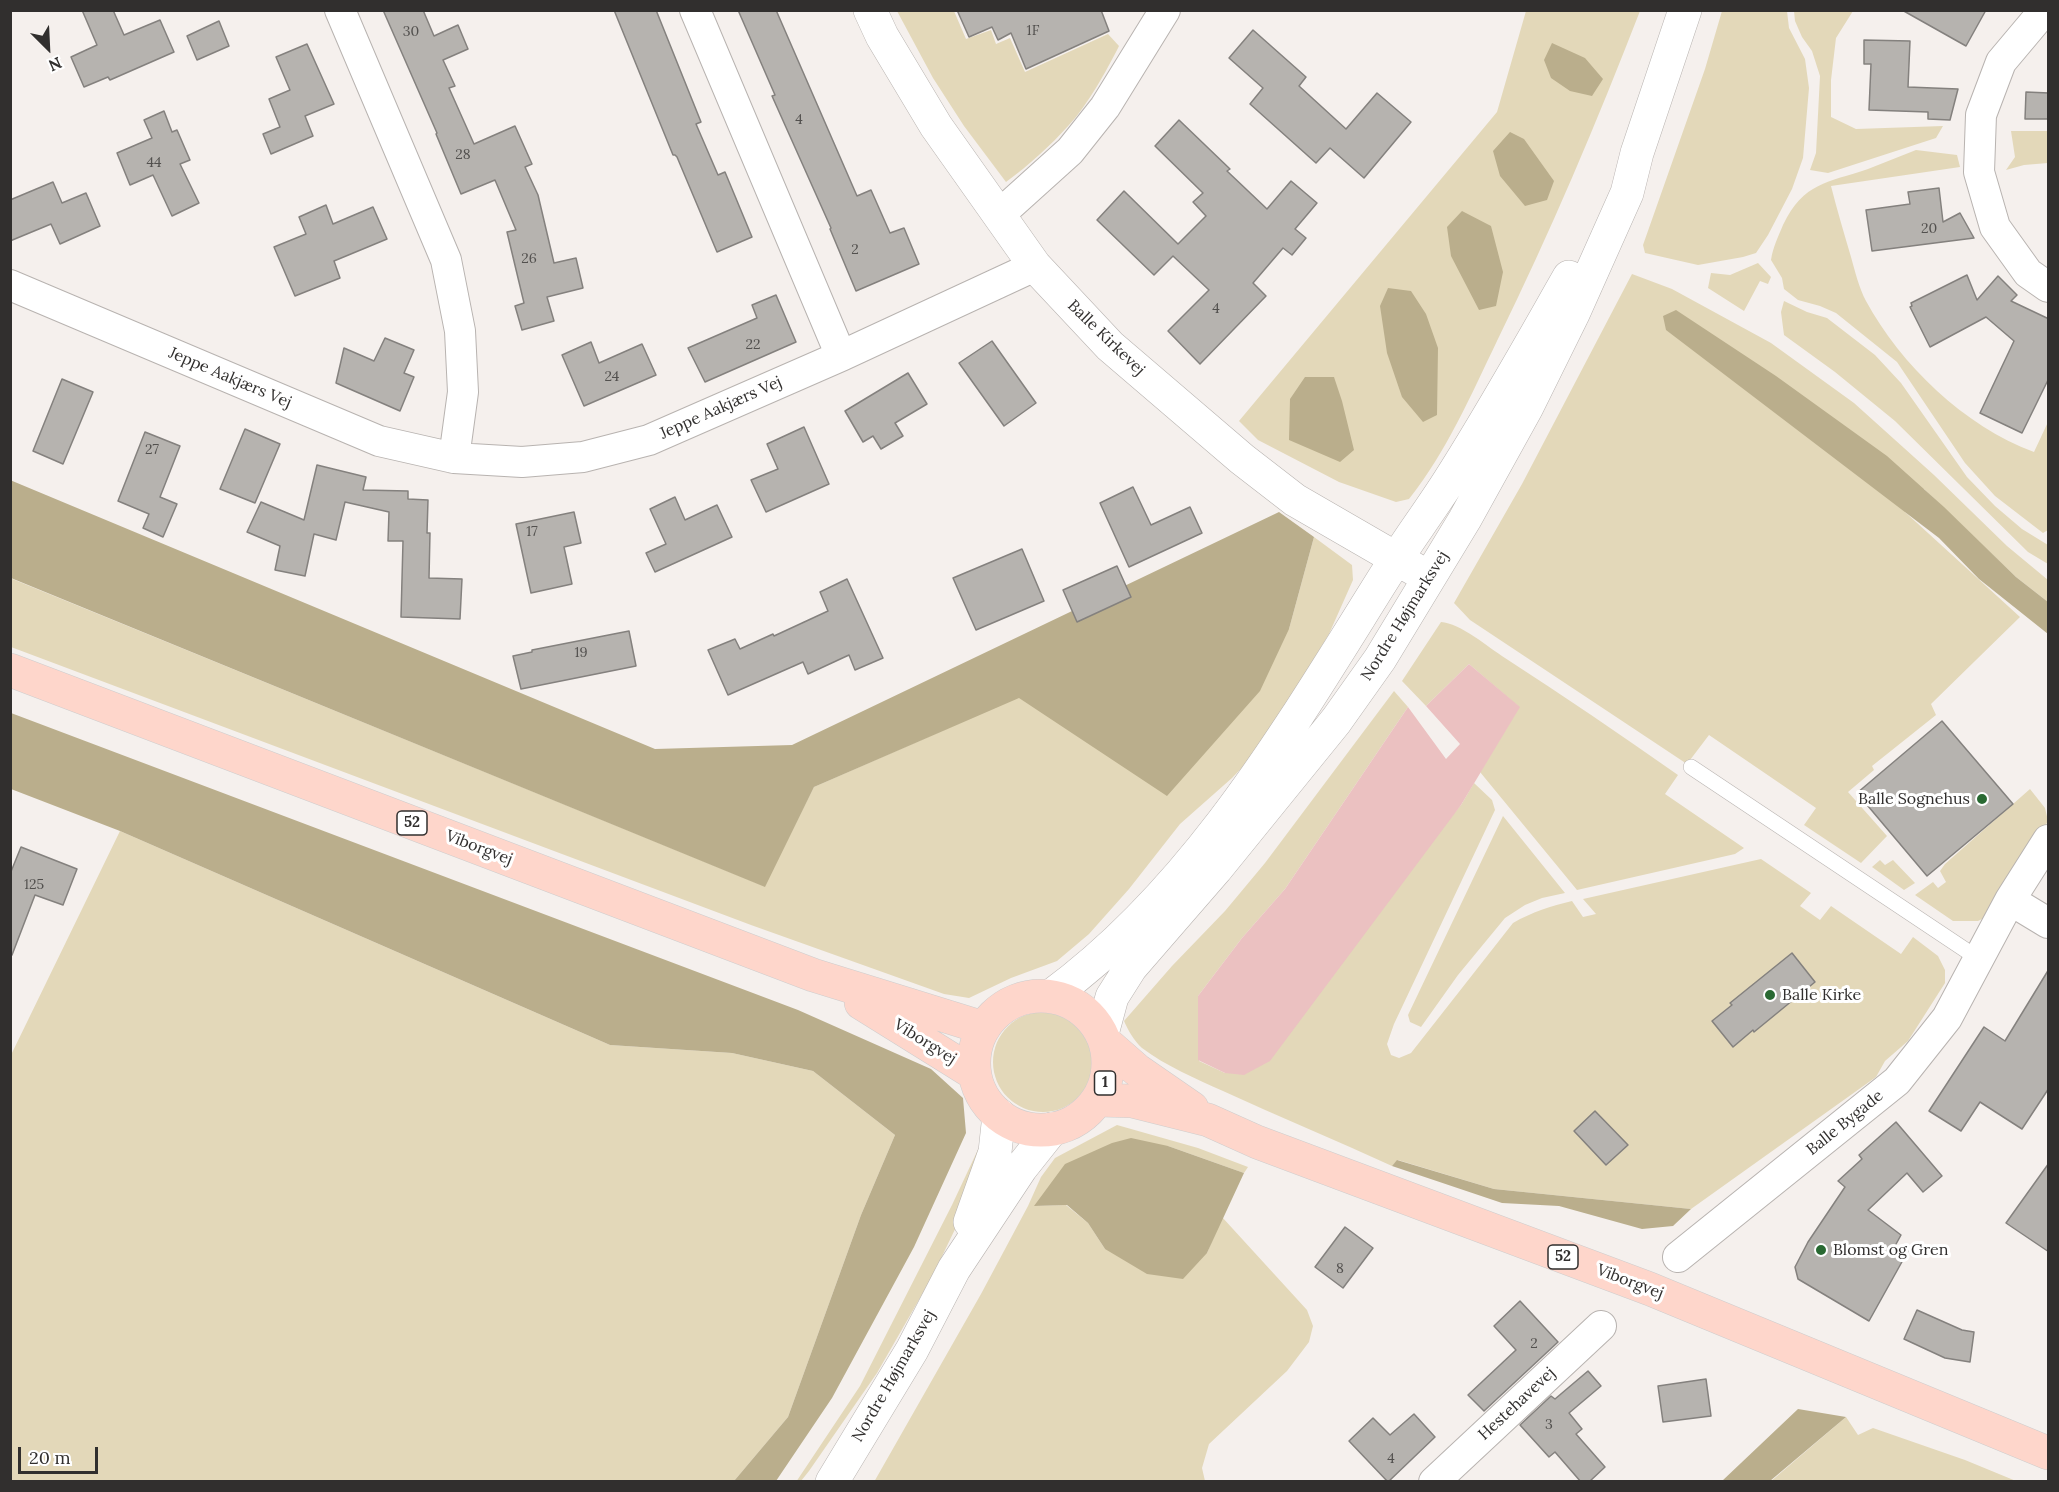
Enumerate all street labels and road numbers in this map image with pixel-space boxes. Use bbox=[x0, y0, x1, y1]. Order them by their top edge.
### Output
street label: Balle Kirkevej bbox=[1063, 296, 1149, 380]
street label: Jeppe Aakjærs Vej bbox=[166, 343, 294, 413]
street label: Jeppe Aakjærs Vej bbox=[657, 372, 785, 444]
street label: Nordre Højmarksvej bbox=[1357, 548, 1453, 684]
road number: 52 bbox=[397, 811, 427, 835]
street label: Viborgvej bbox=[443, 826, 515, 870]
street label: Viborgvej bbox=[890, 1015, 960, 1069]
road number: 1 bbox=[1094, 1071, 1116, 1095]
street label: Balle Bygade bbox=[1803, 1086, 1887, 1160]
road number: 52 bbox=[1548, 1245, 1578, 1269]
street label: Viborgvej bbox=[1594, 1260, 1666, 1304]
street label: Nordre Højmarksvej bbox=[848, 1307, 940, 1445]
street label: Hestehavevej bbox=[1475, 1364, 1559, 1444]

